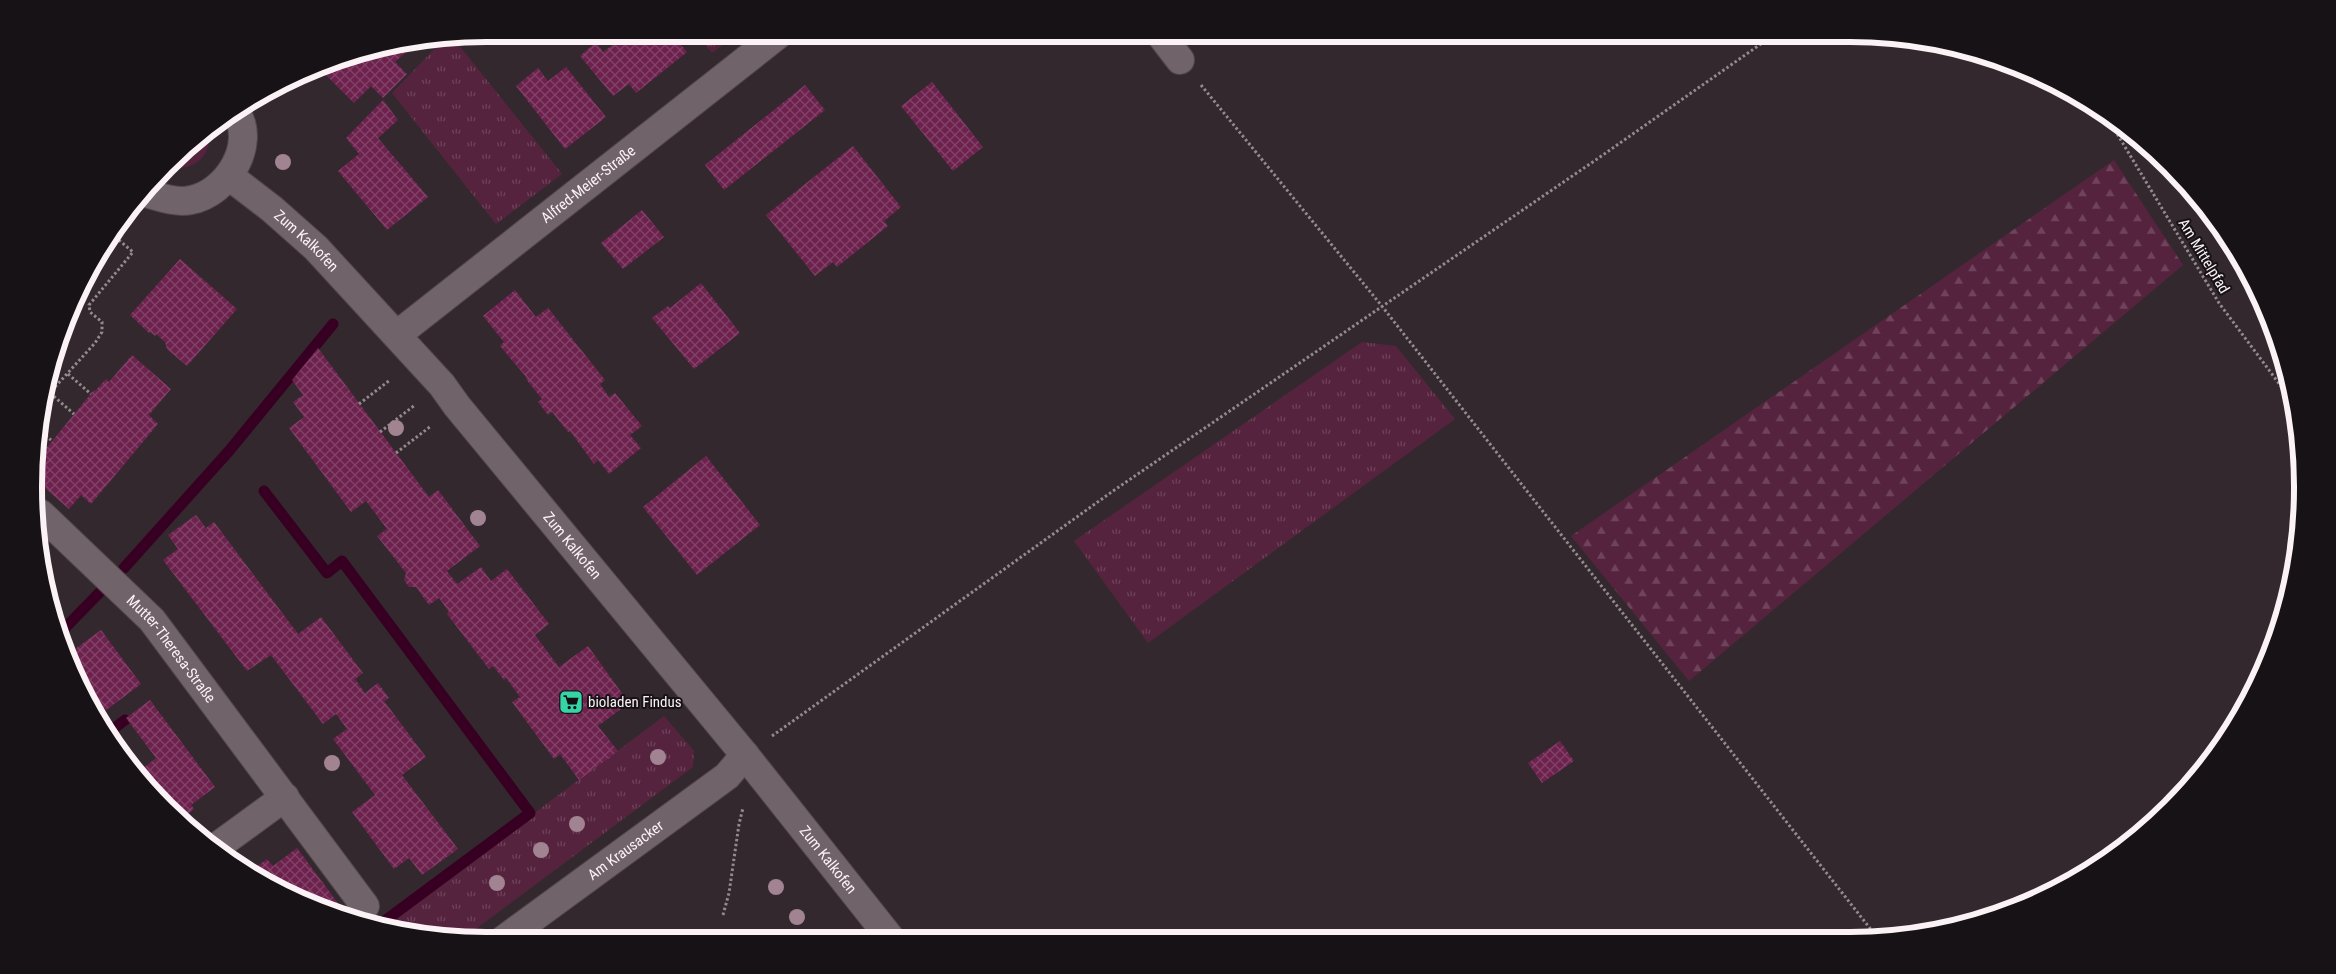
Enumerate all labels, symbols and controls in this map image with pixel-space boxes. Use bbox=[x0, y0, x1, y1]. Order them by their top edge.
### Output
street label: Alfred-Meier-Straße bbox=[537, 142, 639, 227]
street label: Zum Kalkofen bbox=[270, 206, 342, 275]
street label: Am Mittelpfad bbox=[2175, 215, 2233, 297]
street label: Zum Kalkofen bbox=[539, 508, 605, 583]
street label: Mutter-Theresa-Straße bbox=[123, 591, 219, 706]
supermarket icon: bioladen Findus bbox=[558, 689, 584, 715]
place label: bioladen Findus bbox=[588, 693, 682, 711]
street label: Am Krausacker bbox=[584, 816, 667, 884]
street label: Zum Kalkofen bbox=[796, 822, 860, 897]

